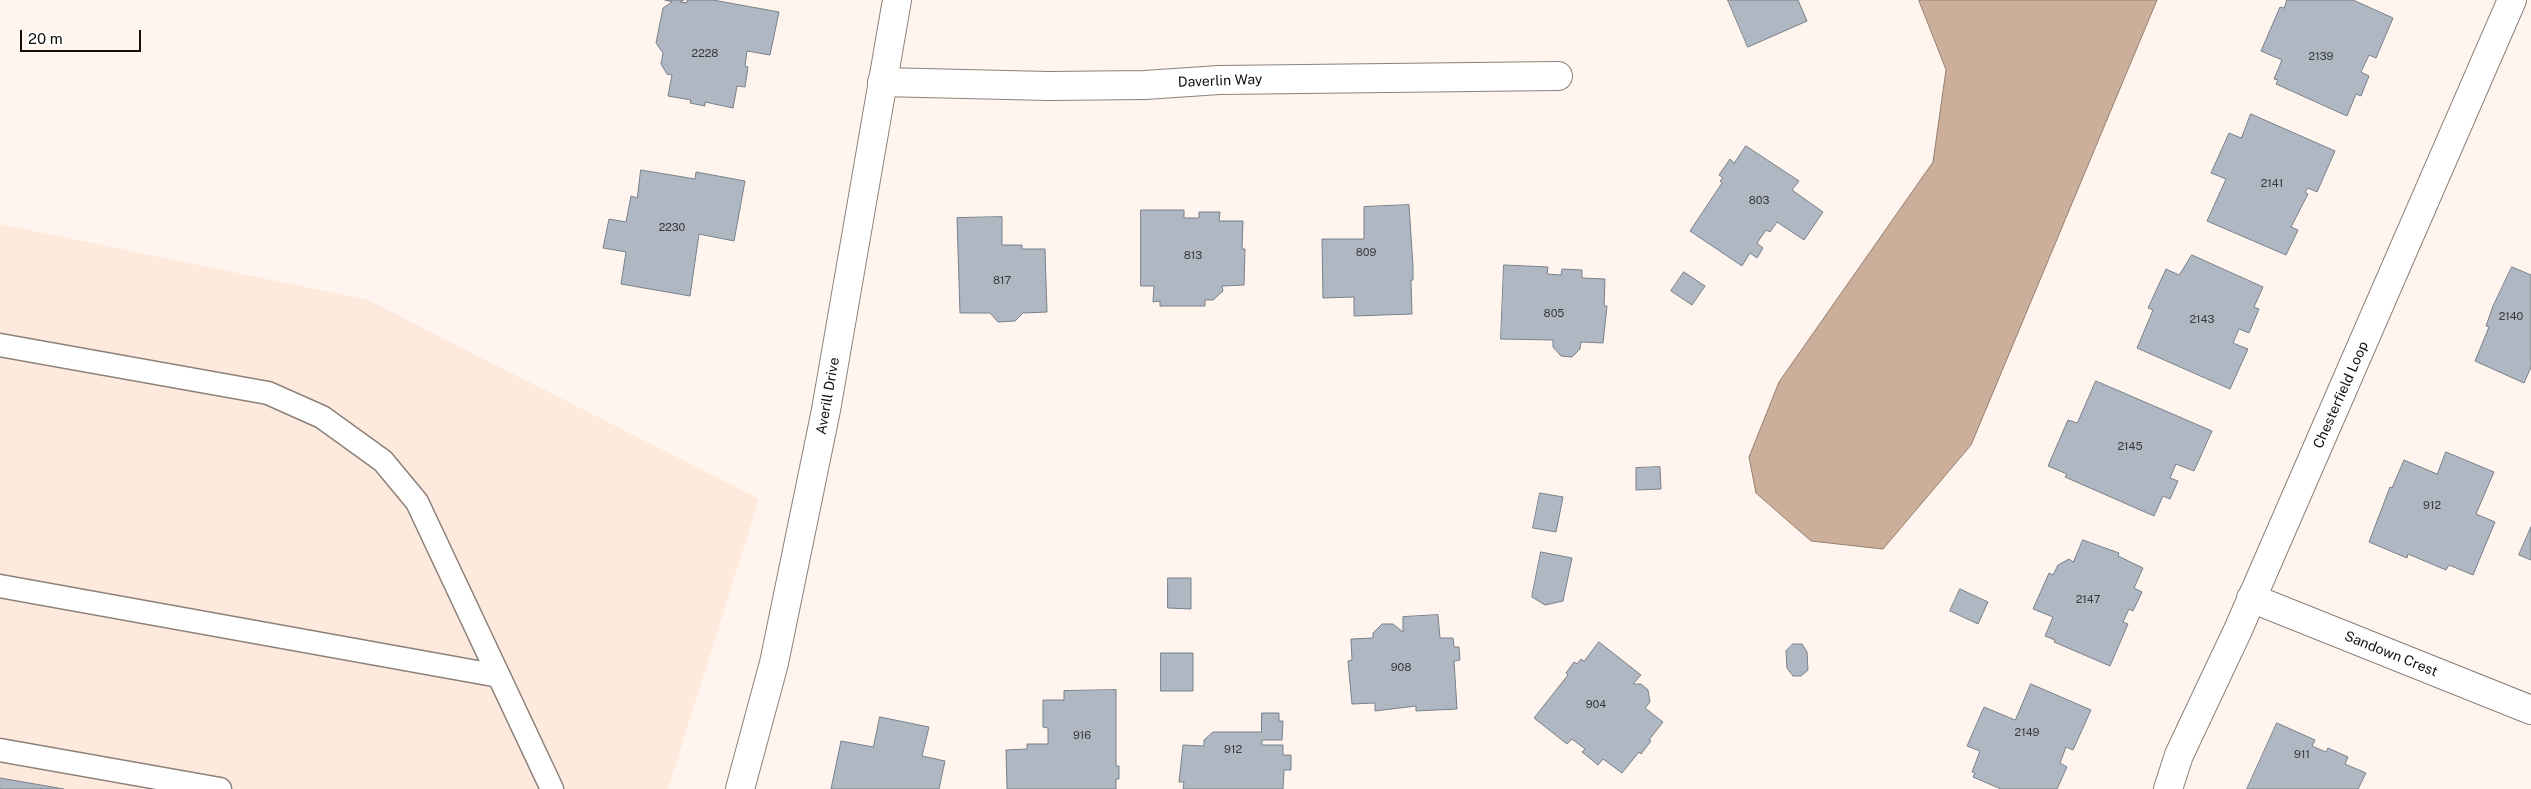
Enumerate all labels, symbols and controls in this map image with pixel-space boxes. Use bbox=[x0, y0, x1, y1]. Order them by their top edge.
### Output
scale bar bbox=[22, 20, 144, 52]
text: 20 m bbox=[28, 30, 63, 47]
house number: 2228 bbox=[692, 47, 718, 61]
house number: 2139 bbox=[2309, 50, 2333, 64]
street label: Daverlin Way bbox=[1177, 71, 1263, 91]
house number: 2141 bbox=[2261, 177, 2283, 191]
house number: 803 bbox=[1749, 194, 1769, 208]
house number: 2230 bbox=[659, 221, 685, 235]
house number: 809 bbox=[1356, 246, 1376, 260]
house number: 813 bbox=[1184, 249, 1202, 263]
house number: 817 bbox=[993, 274, 1011, 288]
house number: 805 bbox=[1544, 307, 1564, 321]
house number: 2140 bbox=[2499, 310, 2523, 324]
house number: 2143 bbox=[2190, 313, 2214, 327]
street label: Chesterfield Loop bbox=[2310, 339, 2372, 451]
street label: Averill Drive bbox=[813, 356, 843, 436]
house number: 2145 bbox=[2118, 440, 2142, 454]
house number: 912 bbox=[2423, 499, 2441, 513]
house number: 2147 bbox=[2076, 593, 2100, 607]
street label: Sandown Crest bbox=[2342, 628, 2440, 680]
house number: 908 bbox=[1391, 661, 1411, 675]
house number: 904 bbox=[1586, 698, 1606, 712]
house number: 2149 bbox=[2015, 726, 2039, 740]
house number: 916 bbox=[1073, 729, 1091, 743]
house number: 912 bbox=[1224, 743, 1242, 757]
house number: 911 bbox=[2294, 748, 2310, 762]

